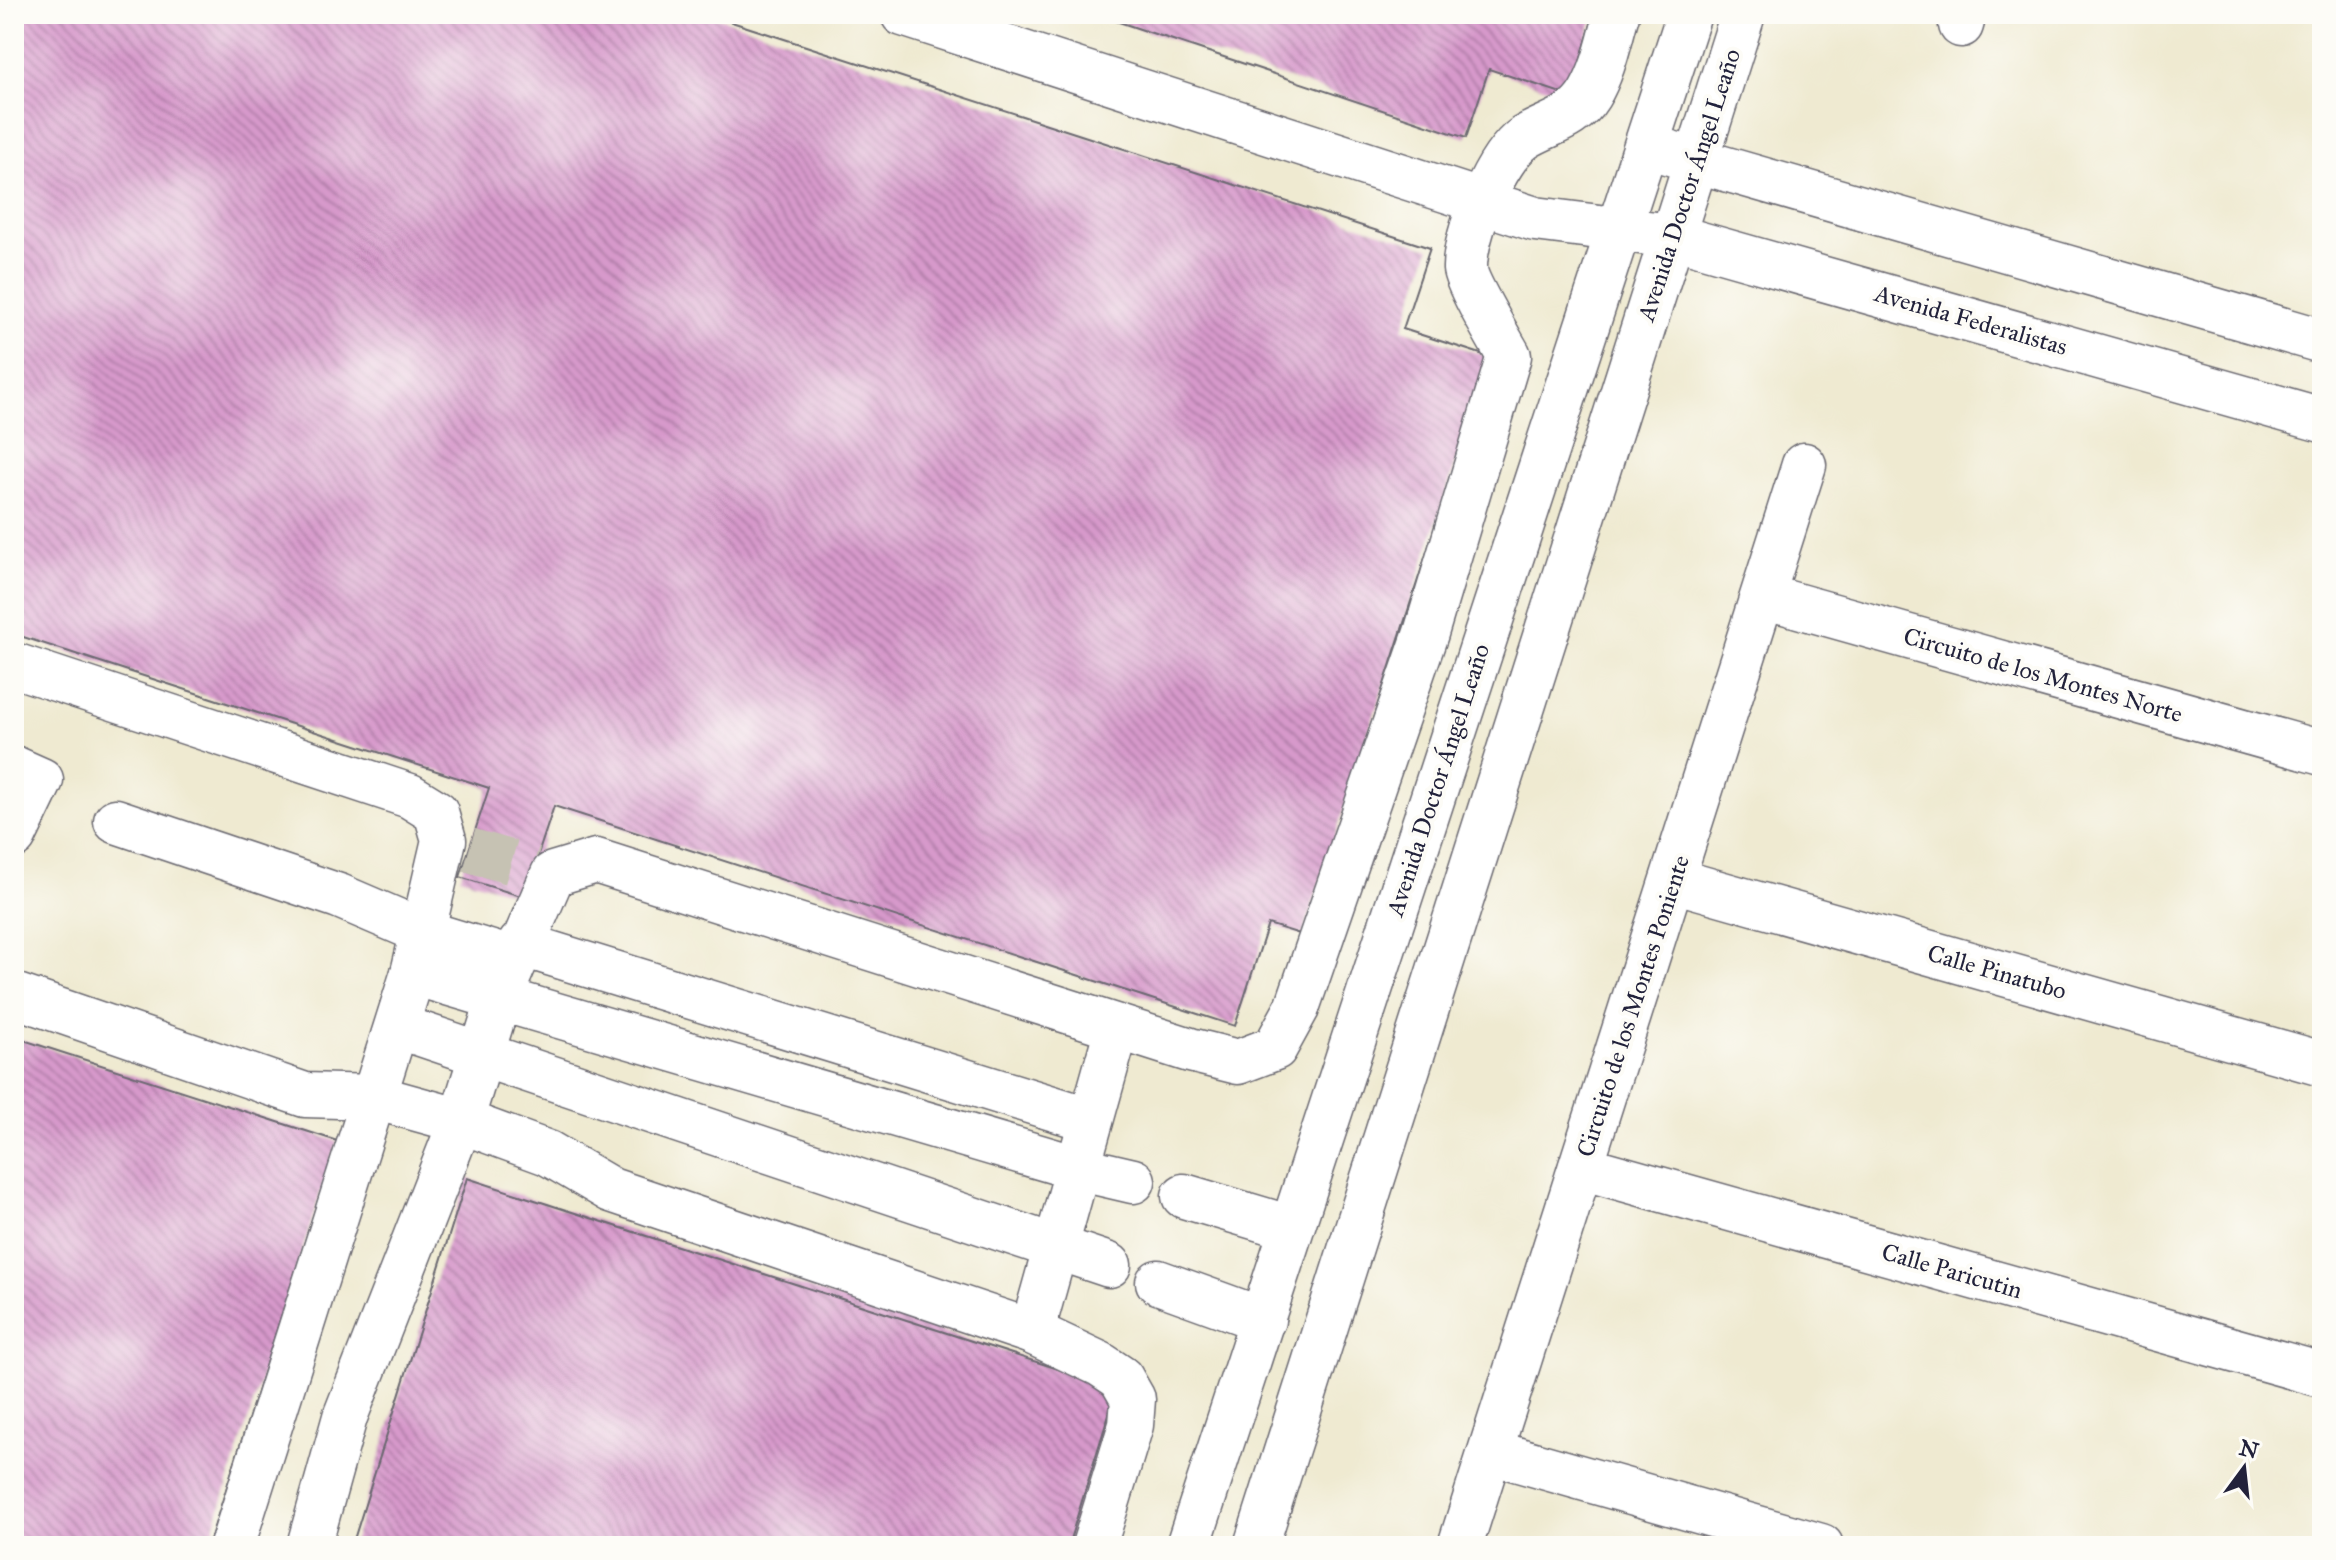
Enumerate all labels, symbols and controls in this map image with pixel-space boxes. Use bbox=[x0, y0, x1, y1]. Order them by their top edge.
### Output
street label: Avenida Doctor Ángel Leaño bbox=[1630, 45, 1747, 326]
street label: Avenida Federalistas bbox=[1870, 278, 2071, 362]
street label: Circuito de los Montes Norte bbox=[1900, 621, 2186, 729]
street label: Avenida Doctor Ángel Leaño bbox=[1379, 640, 1496, 921]
street label: Circuito de los Montes Poniente bbox=[1570, 851, 1696, 1161]
street label: Calle Pinatubo bbox=[1924, 938, 2070, 1006]
street label: Calle Paricutin bbox=[1878, 1237, 2026, 1305]
north arrow bbox=[2204, 1428, 2284, 1508]
text: N bbox=[2237, 1434, 2262, 1465]

